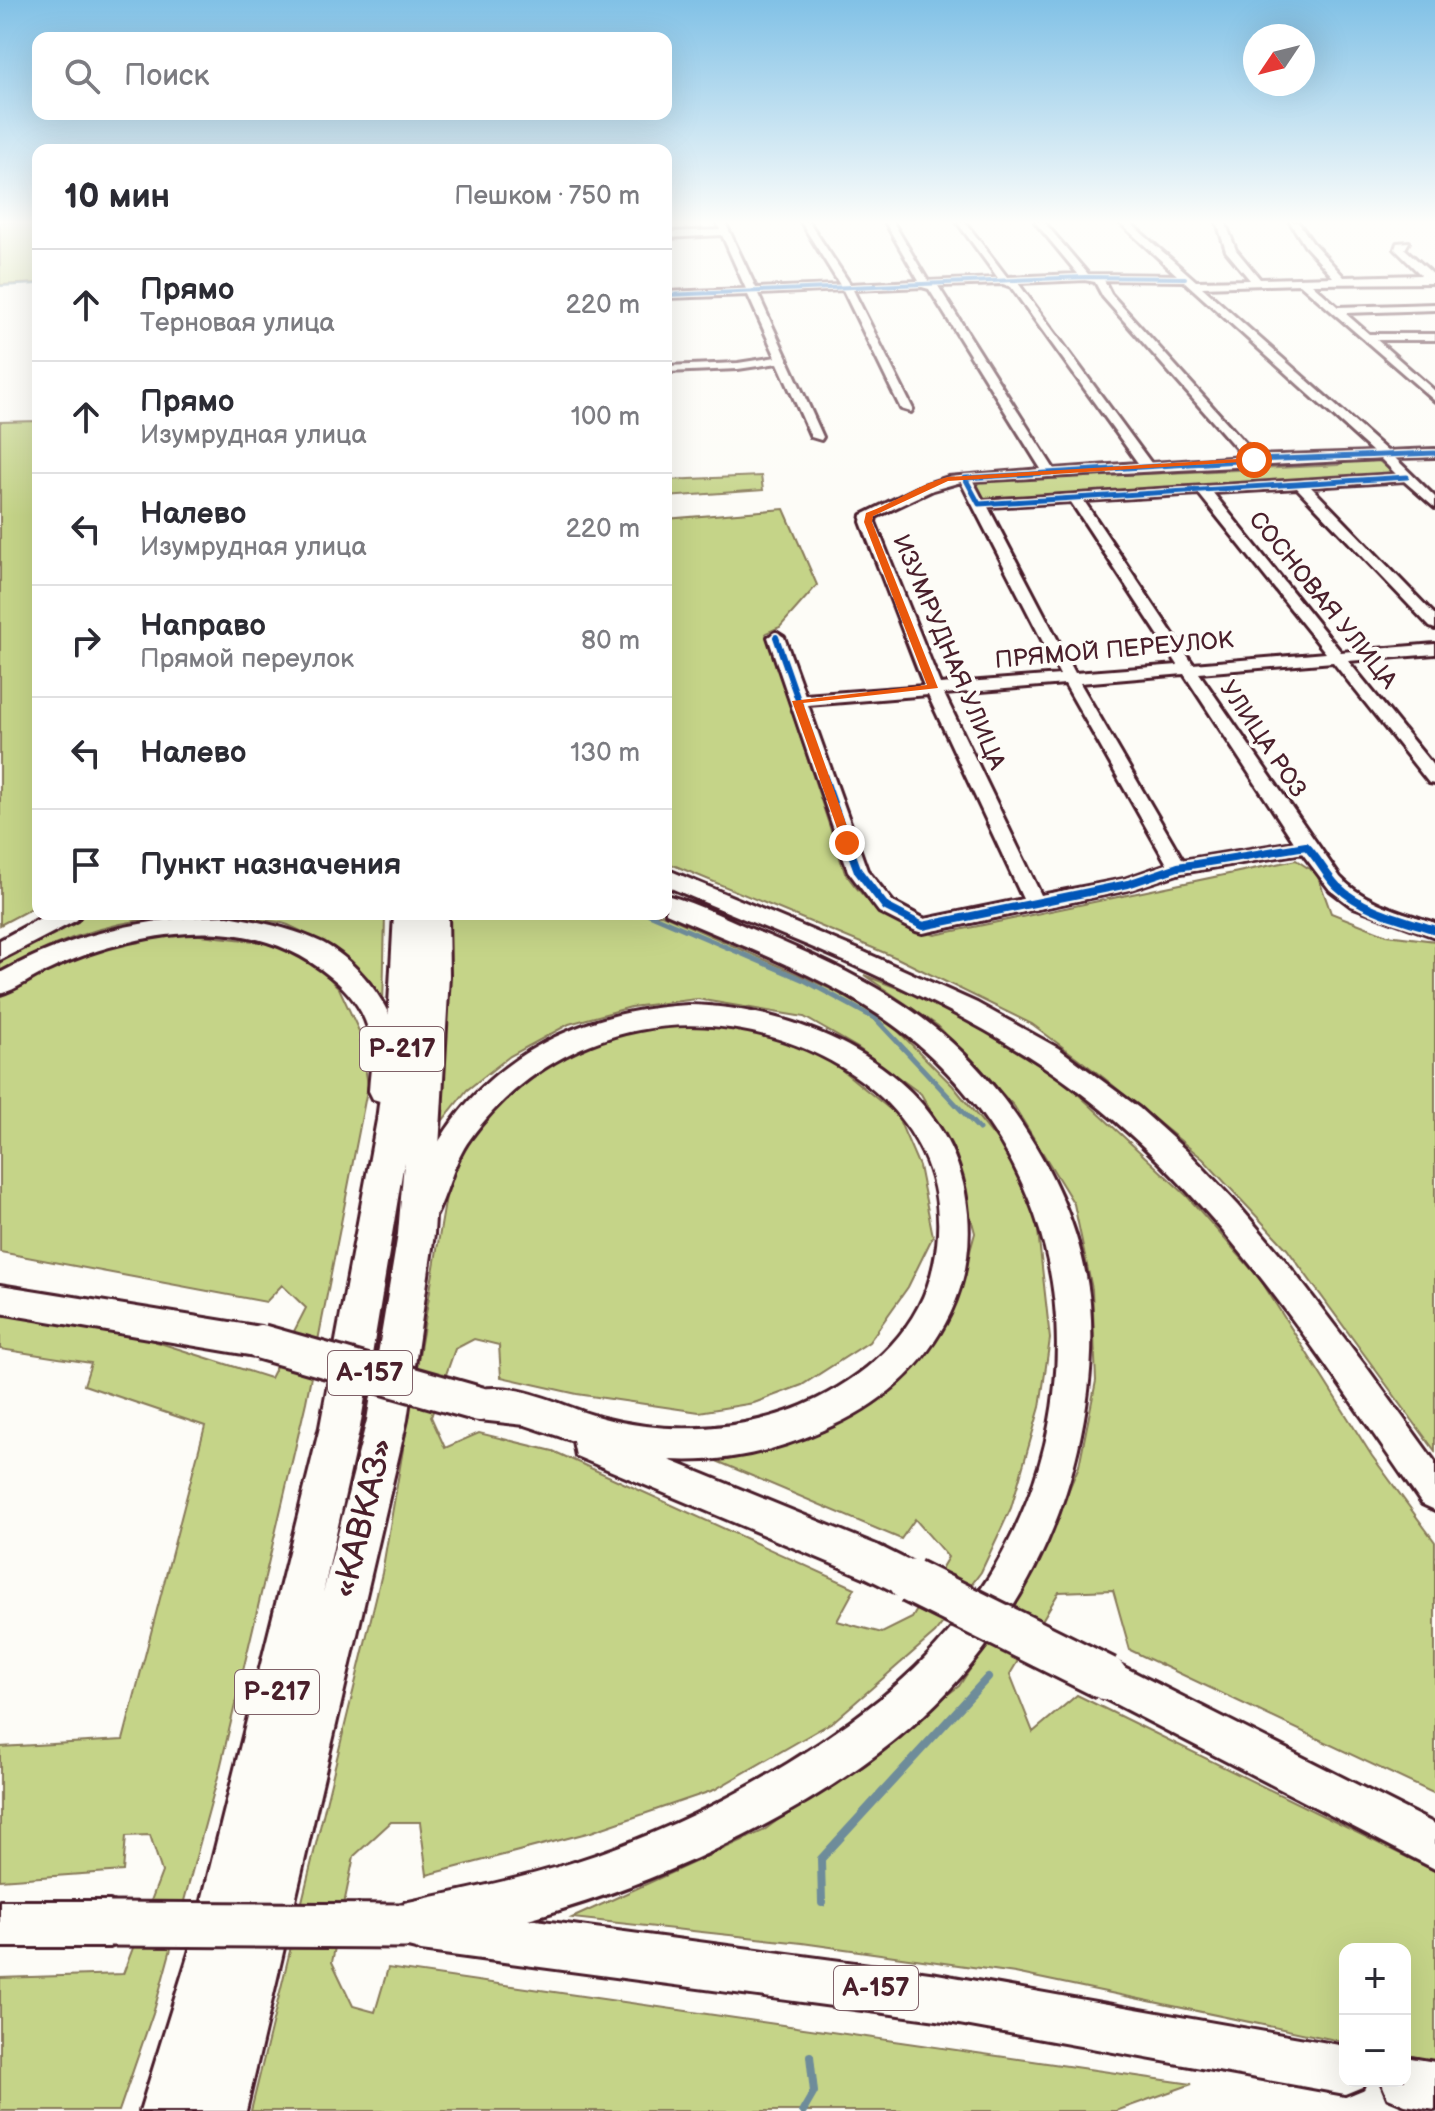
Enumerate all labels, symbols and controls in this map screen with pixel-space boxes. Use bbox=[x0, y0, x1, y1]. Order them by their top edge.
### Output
north arrow bbox=[1243, 24, 1315, 96]
search box bbox=[32, 32, 672, 120]
icon: search bbox=[60, 54, 104, 98]
text: Поиск bbox=[124, 58, 210, 94]
text: 10 мин bbox=[64, 176, 170, 217]
text: Пешком · 750 m bbox=[454, 181, 640, 212]
text: Прямо bbox=[140, 272, 234, 308]
icon: ahead bbox=[64, 283, 108, 327]
text: 220 m bbox=[566, 290, 640, 321]
text: Терновая улица bbox=[140, 308, 335, 339]
text: Прямо bbox=[140, 384, 234, 420]
icon: ahead bbox=[64, 395, 108, 439]
text: 100 m bbox=[571, 402, 640, 433]
text: Изумрудная улица bbox=[140, 420, 367, 451]
route start bbox=[1236, 442, 1272, 478]
text: Налево bbox=[140, 496, 246, 532]
street label: СОСНОВАЯ УЛИЦА bbox=[1243, 506, 1404, 695]
icon: left bbox=[64, 507, 108, 551]
text: 220 m bbox=[566, 514, 640, 545]
street label: ИЗУМРУДНАЯ УЛИЦА bbox=[886, 530, 1012, 774]
text: Изумрудная улица bbox=[140, 532, 367, 563]
text: Направо bbox=[140, 608, 266, 644]
icon: right bbox=[64, 619, 108, 663]
street label: ПРЯМОЙ ПЕРЕУЛОК bbox=[993, 625, 1235, 675]
text: 80 m bbox=[581, 626, 640, 657]
text: Прямой переулок bbox=[140, 644, 354, 675]
street label: УЛИЦА РОЗ bbox=[1213, 675, 1313, 803]
icon: left bbox=[64, 731, 108, 775]
text: Налево bbox=[140, 735, 246, 771]
text: 130 m bbox=[570, 738, 640, 769]
route end bbox=[829, 825, 865, 861]
icon: arrive bbox=[64, 843, 108, 887]
text: Пункт назначения bbox=[140, 847, 401, 883]
road number: Р-217 bbox=[360, 1027, 444, 1071]
road number: А-157 bbox=[328, 1351, 412, 1395]
street label: «КАВКАЗ» bbox=[323, 1434, 403, 1602]
road number: Р-217 bbox=[235, 1670, 319, 1714]
map controls bbox=[1339, 1943, 1411, 2087]
button: + bbox=[1339, 1943, 1411, 2015]
road number: А-157 bbox=[834, 1966, 918, 2010]
button: − bbox=[1339, 2015, 1411, 2087]

